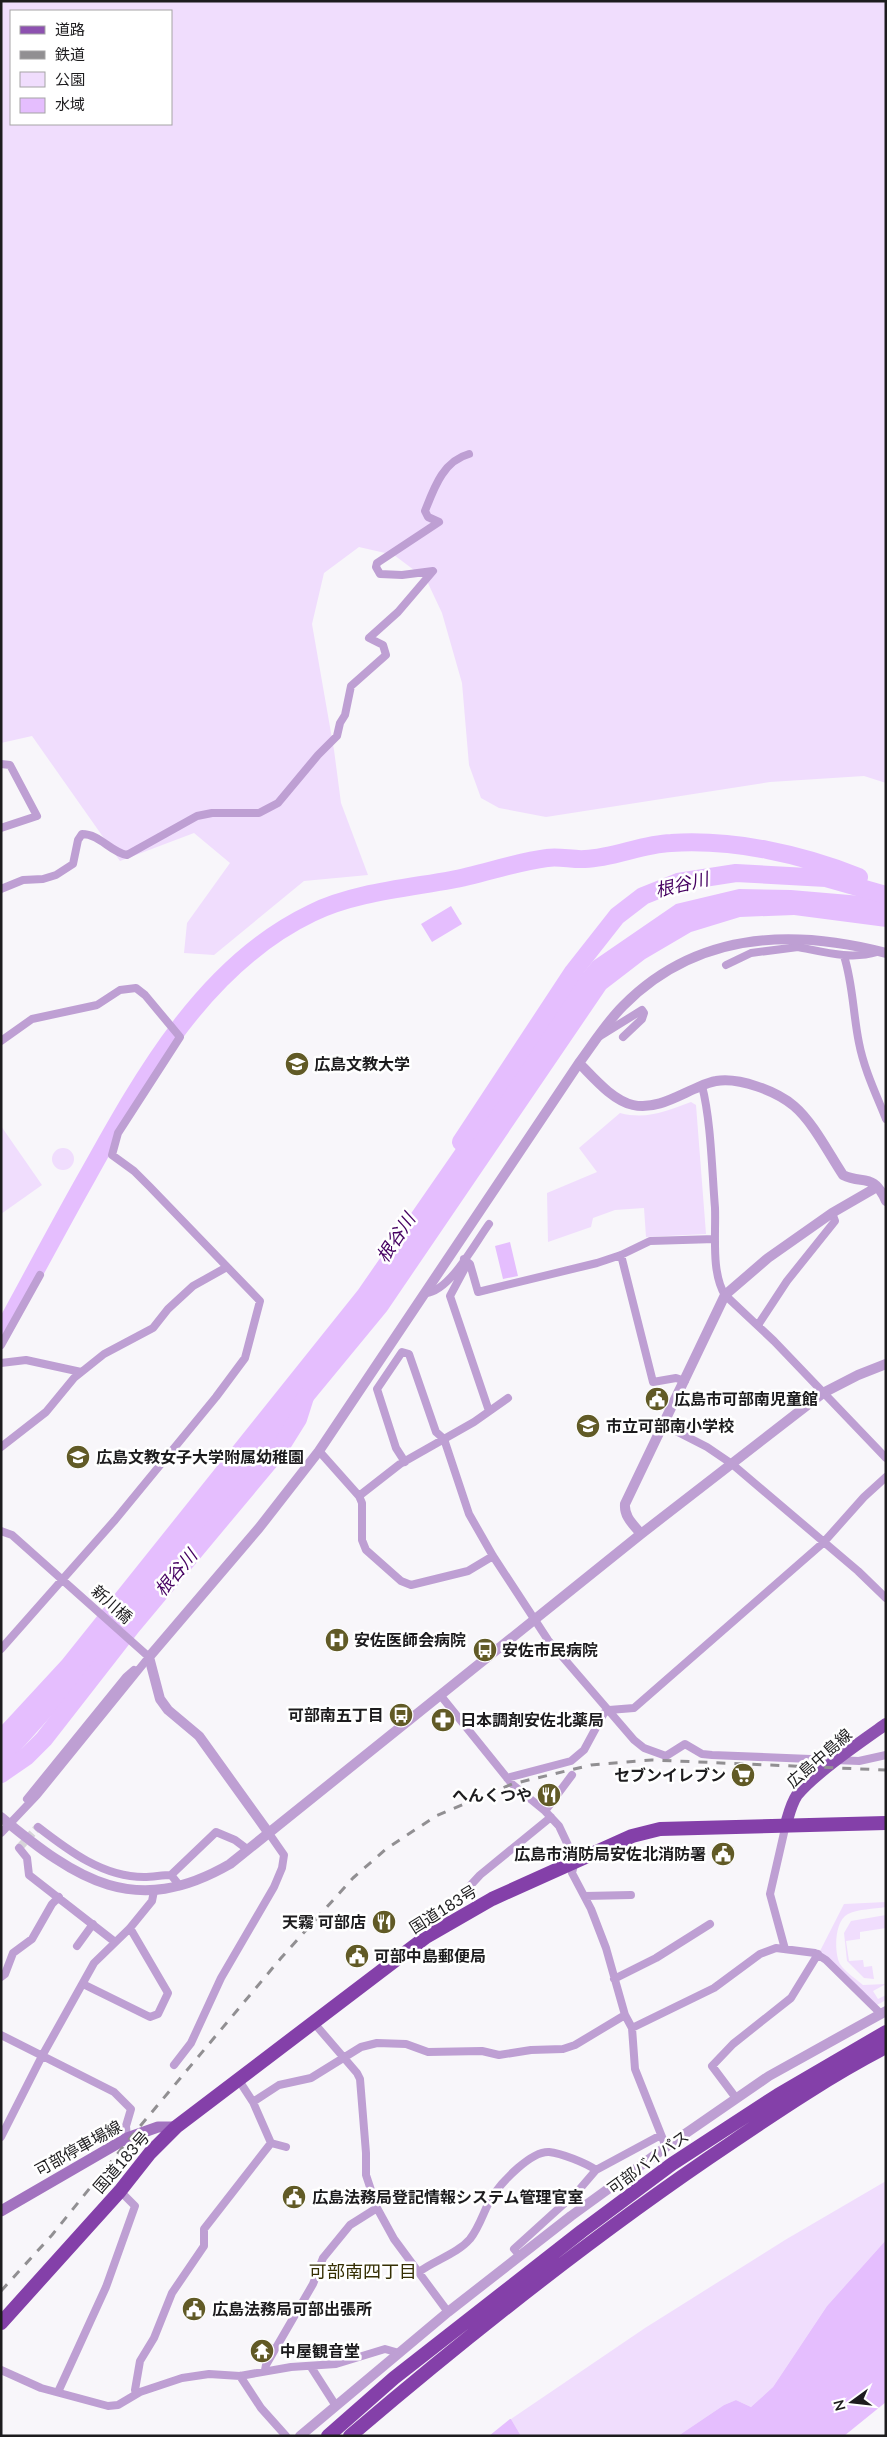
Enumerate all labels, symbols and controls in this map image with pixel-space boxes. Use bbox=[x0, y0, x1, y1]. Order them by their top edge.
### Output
legend bbox=[10, 10, 172, 125]
text: 道路 bbox=[55, 20, 85, 38]
text: 鉄道 bbox=[55, 45, 85, 63]
text: 公園 bbox=[55, 70, 85, 88]
text: 水域 bbox=[55, 95, 85, 113]
water label: 根谷川 bbox=[653, 867, 713, 901]
school or university icon: 広島文教大学 bbox=[284, 1051, 310, 1077]
place label: 広島文教大学 bbox=[314, 1054, 410, 1073]
water label: 根谷川 bbox=[371, 1207, 420, 1266]
public building icon: 広島市可部南児童館 bbox=[644, 1386, 670, 1412]
place label: 広島市可部南児童館 bbox=[674, 1389, 818, 1408]
school or university icon: 市立可部南小学校 bbox=[575, 1413, 601, 1439]
place label: 市立可部南小学校 bbox=[606, 1416, 734, 1435]
school or university icon: 広島文教女子大学附属幼稚園 bbox=[65, 1444, 91, 1470]
place label: 広島文教女子大学附属幼稚園 bbox=[96, 1447, 304, 1466]
water label: 根谷川 bbox=[149, 1543, 202, 1600]
street label: 新川橋 bbox=[88, 1581, 137, 1627]
hospital icon: 安佐医師会病院 bbox=[324, 1627, 350, 1653]
place label: 安佐医師会病院 bbox=[354, 1630, 466, 1649]
bus stop icon: 安佐市民病院 bbox=[472, 1637, 498, 1663]
place label: 安佐市民病院 bbox=[502, 1640, 598, 1659]
bus stop icon: 可部南五丁目 bbox=[388, 1702, 414, 1728]
place label: 可部南五丁目 bbox=[288, 1705, 384, 1724]
pharmacy icon: 日本調剤安佐北薬局 bbox=[430, 1707, 456, 1733]
place label: 日本調剤安佐北薬局 bbox=[460, 1710, 604, 1729]
street label: 広島中島線 bbox=[782, 1724, 855, 1791]
supermarket icon: セブンイレブン bbox=[730, 1762, 756, 1788]
place label: セブンイレブン bbox=[614, 1765, 726, 1784]
restaurant icon: へんくつや bbox=[536, 1782, 562, 1808]
place label: へんくつや bbox=[452, 1785, 532, 1804]
public building icon: 広島市消防局安佐北消防署 bbox=[710, 1841, 736, 1867]
place label: 広島市消防局安佐北消防署 bbox=[514, 1844, 706, 1863]
street label: 国道183号 bbox=[406, 1880, 480, 1937]
restaurant icon: 天霧 可部店 bbox=[371, 1909, 397, 1935]
place label: 天霧 可部店 bbox=[282, 1912, 366, 1931]
public building icon: 可部中島郵便局 bbox=[344, 1943, 370, 1969]
place label: 可部中島郵便局 bbox=[374, 1946, 486, 1965]
street label: 可部停車場線 bbox=[31, 2116, 124, 2179]
street label: 可部バイパス bbox=[603, 2126, 692, 2197]
street label: 国道183号 bbox=[89, 2127, 153, 2197]
public building icon: 広島法務局登記情報システム管理官室 bbox=[281, 2184, 307, 2210]
place label: 広島法務局登記情報システム管理官室 bbox=[312, 2187, 584, 2206]
district label: 可部南四丁目 bbox=[309, 2260, 417, 2282]
public building icon: 広島法務局可部出張所 bbox=[181, 2296, 207, 2322]
place label: 広島法務局可部出張所 bbox=[212, 2299, 372, 2318]
temple icon: 中屋観音堂 bbox=[249, 2338, 275, 2364]
place label: 中屋観音堂 bbox=[280, 2341, 360, 2360]
north arrow bbox=[827, 2377, 877, 2427]
text: N bbox=[829, 2398, 849, 2413]

